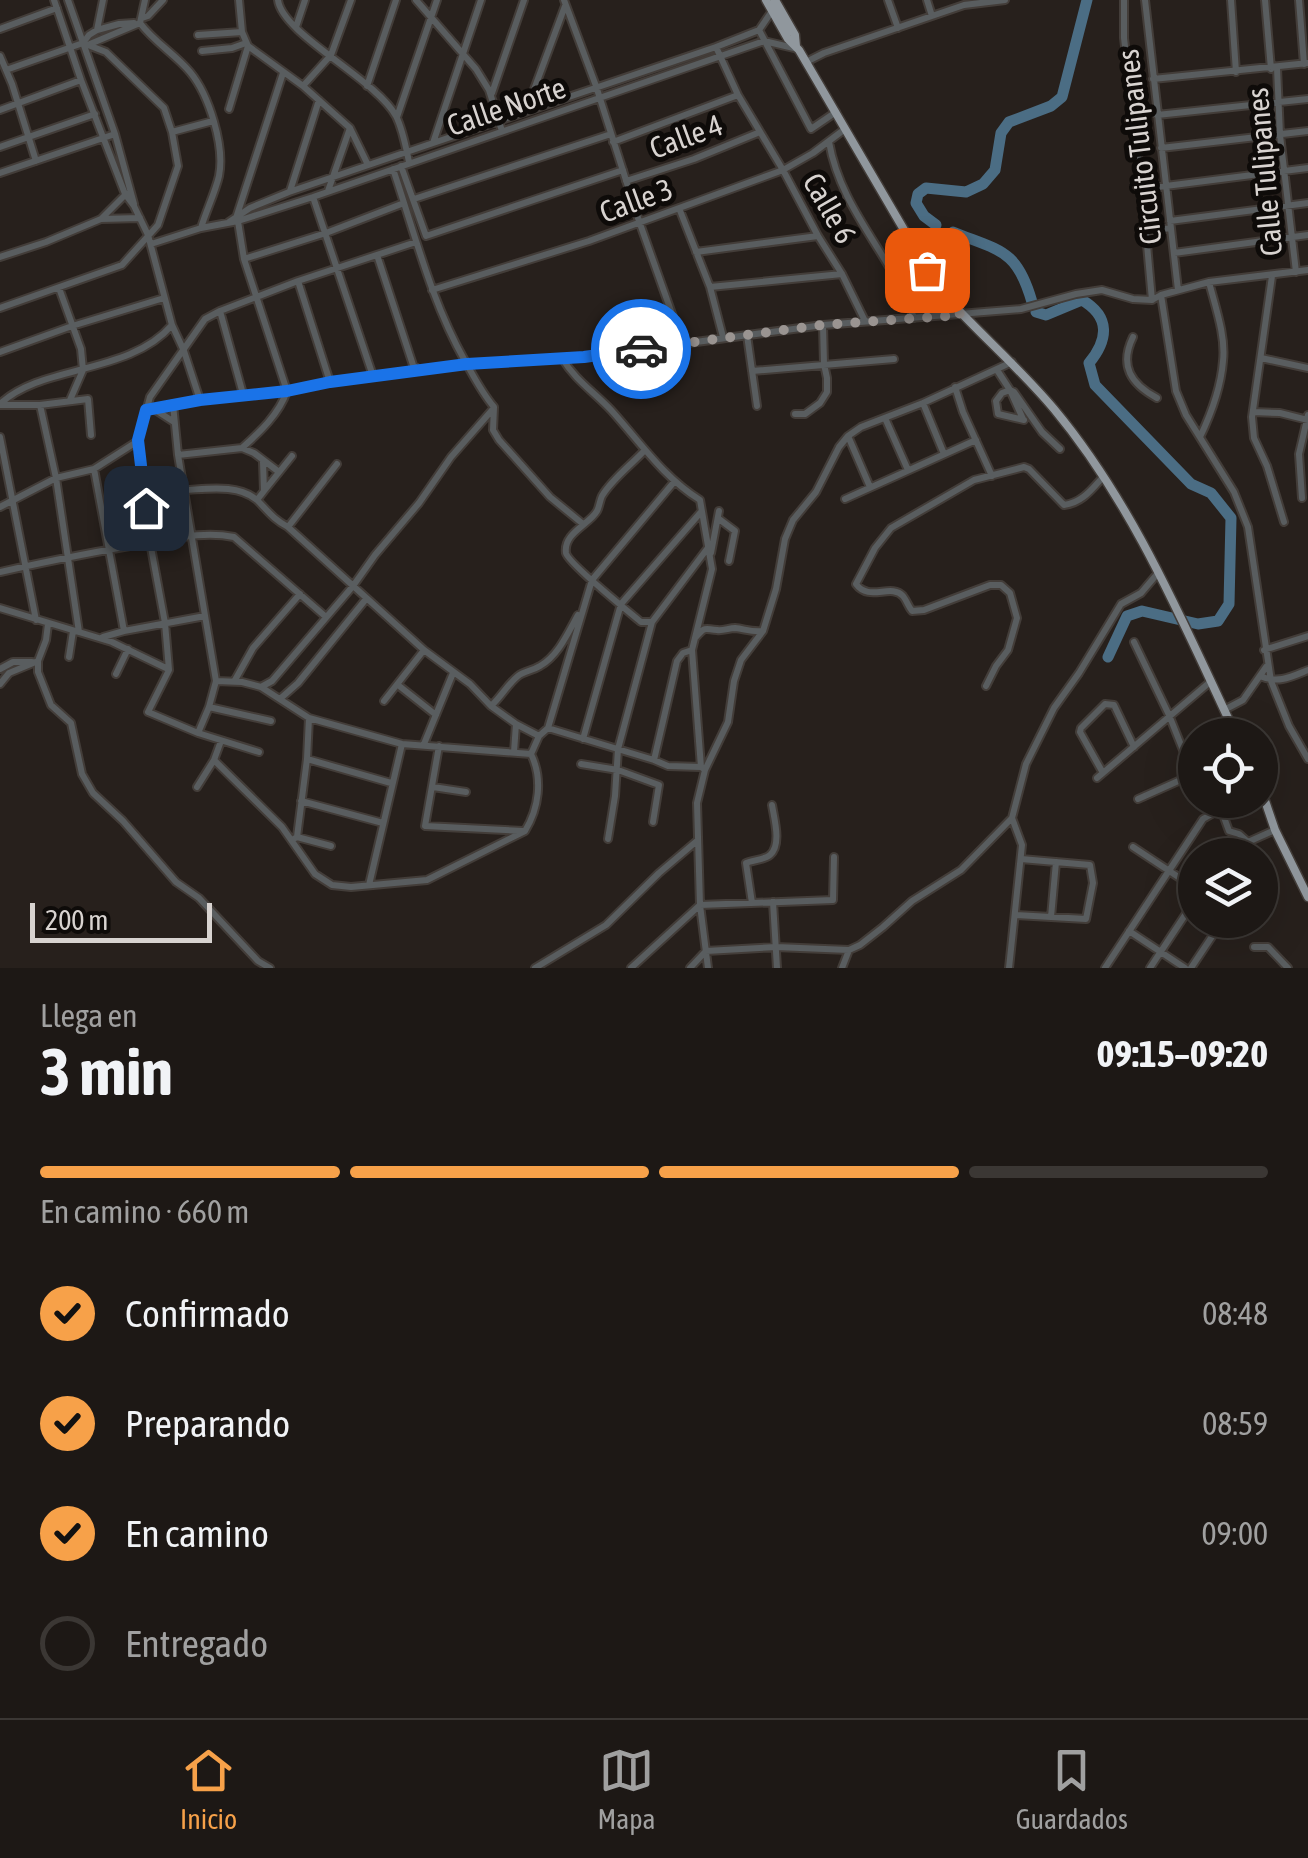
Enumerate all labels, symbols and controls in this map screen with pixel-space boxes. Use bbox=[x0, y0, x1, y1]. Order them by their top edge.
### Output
street label: Circuito Tulipanes bbox=[1110, 48, 1168, 246]
street label: Calle Norte bbox=[442, 70, 570, 142]
street label: Calle Tulipanes bbox=[1240, 86, 1288, 258]
street label: Calle 4 bbox=[645, 107, 727, 165]
street label: Calle 6 bbox=[797, 167, 863, 249]
street label: Calle 3 bbox=[595, 171, 677, 229]
pin bbox=[885, 228, 970, 313]
icon: bag bbox=[900, 243, 955, 298]
courier bbox=[591, 299, 691, 399]
icon: car bbox=[614, 322, 669, 377]
pin bbox=[104, 466, 189, 551]
icon: home bbox=[119, 481, 174, 536]
map controls bbox=[1178, 718, 1278, 938]
button: locate bbox=[1178, 718, 1278, 818]
button: layers bbox=[1178, 838, 1278, 938]
scale bar bbox=[30, 898, 212, 943]
text: 200 m bbox=[45, 904, 108, 936]
text: Llega en bbox=[40, 997, 138, 1034]
text: 09:15–09:20 bbox=[1096, 1032, 1268, 1075]
text: 3 min bbox=[40, 1034, 173, 1109]
text: En camino · 660 m bbox=[40, 1193, 249, 1230]
icon: check bbox=[40, 1286, 95, 1341]
text: Confirmado bbox=[125, 1292, 290, 1335]
text: 08:48 bbox=[1202, 1295, 1268, 1332]
icon: check bbox=[40, 1396, 95, 1451]
text: Preparando bbox=[125, 1402, 290, 1445]
text: 08:59 bbox=[1202, 1405, 1268, 1442]
icon: check bbox=[40, 1506, 95, 1561]
text: En camino bbox=[125, 1512, 269, 1555]
text: 09:00 bbox=[1202, 1515, 1268, 1552]
text: Entregado bbox=[125, 1622, 268, 1665]
tab: Inicio bbox=[180, 1743, 237, 1835]
tab: Mapa bbox=[597, 1743, 655, 1835]
tab: Guardados bbox=[1016, 1743, 1128, 1835]

